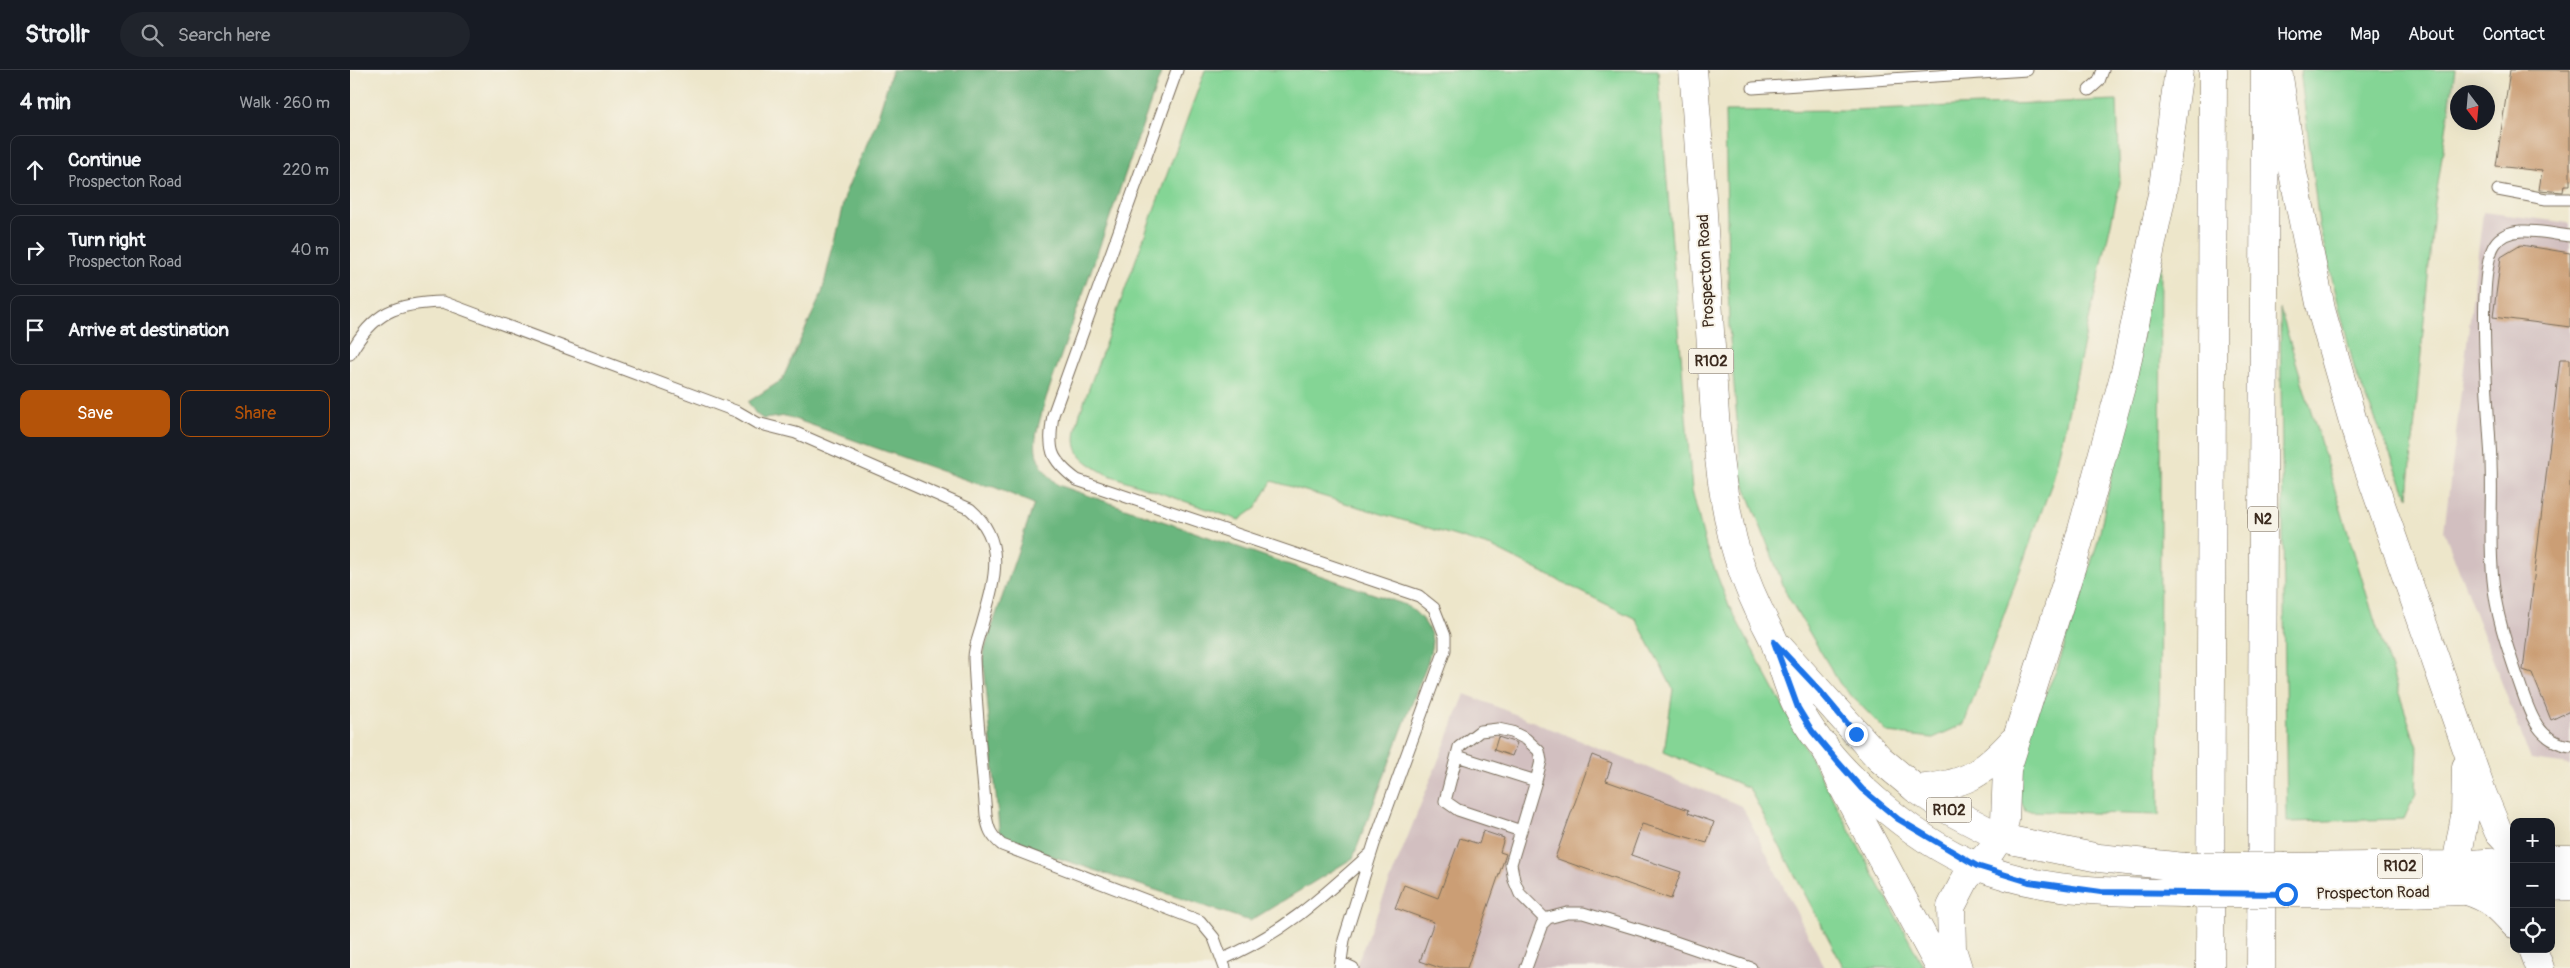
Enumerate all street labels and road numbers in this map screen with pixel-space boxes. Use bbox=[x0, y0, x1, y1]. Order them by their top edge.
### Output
street label: Prospecton Road bbox=[1693, 214, 1719, 328]
road number: R102 bbox=[1688, 348, 1734, 374]
road number: N2 bbox=[2248, 506, 2278, 532]
road number: R102 bbox=[1926, 798, 1972, 822]
road number: R102 bbox=[2378, 854, 2422, 878]
street label: Prospecton Road bbox=[2316, 882, 2430, 904]

